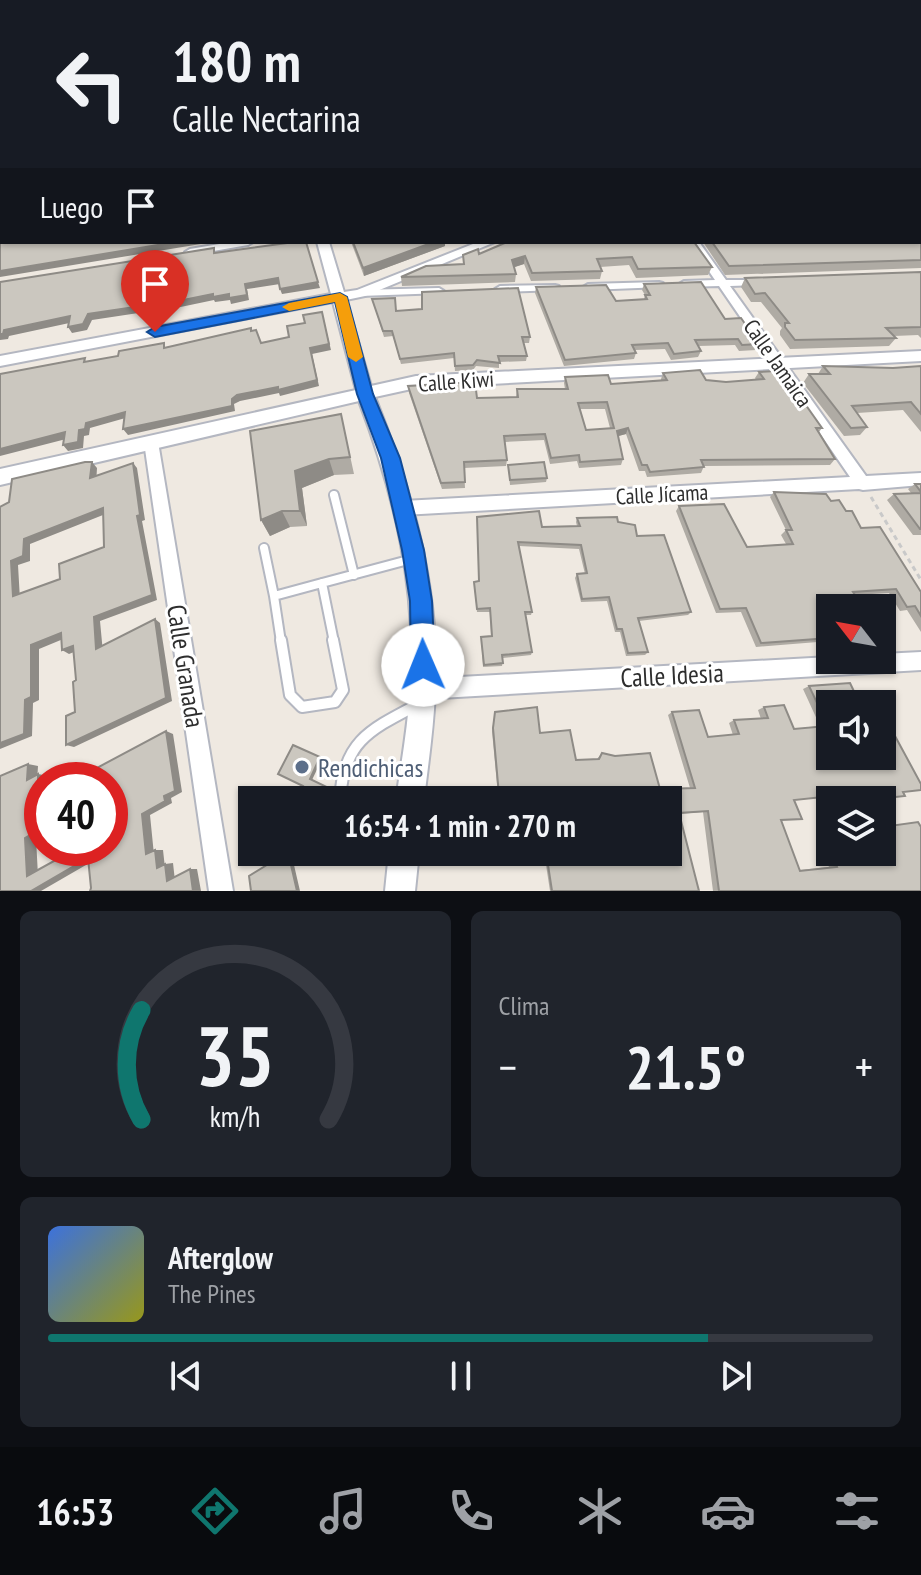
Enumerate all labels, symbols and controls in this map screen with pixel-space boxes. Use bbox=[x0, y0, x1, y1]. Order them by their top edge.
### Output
text: 180 m bbox=[172, 25, 301, 97]
icon: left bbox=[40, 32, 144, 136]
text: Calle Nectarina bbox=[172, 95, 361, 142]
icon: arrive bbox=[119, 184, 163, 228]
text: Luego bbox=[40, 187, 103, 226]
pin bbox=[121, 250, 189, 332]
icon: arrive bbox=[133, 262, 177, 306]
street label: Calle Jamaica bbox=[737, 314, 819, 412]
street label: Calle Kiwi bbox=[417, 364, 495, 398]
street label: Calle Jícama bbox=[615, 478, 709, 510]
north arrow bbox=[816, 594, 896, 674]
map controls bbox=[816, 594, 896, 866]
street label: Calle Granada bbox=[160, 602, 212, 730]
position arrow bbox=[381, 623, 465, 707]
street label: Calle Idesia bbox=[620, 656, 724, 694]
button: sound bbox=[816, 690, 896, 770]
place label: Rendichicas bbox=[318, 751, 423, 784]
marker: Rendichicas bbox=[293, 758, 311, 776]
speed limit sign: 40 bbox=[24, 762, 128, 866]
button: layers bbox=[816, 786, 896, 866]
text: 16:54 · 1 min · 270 m bbox=[344, 806, 576, 845]
text: Clima bbox=[499, 989, 549, 1022]
text: 35 bbox=[195, 1001, 275, 1109]
text: 21.5° bbox=[625, 1028, 746, 1106]
text: − bbox=[499, 1038, 517, 1095]
text: + bbox=[855, 1038, 873, 1095]
text: km/h bbox=[210, 1098, 261, 1135]
text: Afterglow bbox=[168, 1238, 273, 1277]
text: The Pines bbox=[168, 1277, 256, 1310]
icon: previous bbox=[164, 1354, 208, 1398]
icon: pause bbox=[439, 1354, 483, 1398]
icon: next bbox=[714, 1354, 758, 1398]
icon: directions bbox=[187, 1483, 243, 1539]
icon: music bbox=[315, 1483, 371, 1539]
icon: phone bbox=[443, 1483, 499, 1539]
icon: climate bbox=[572, 1483, 628, 1539]
icon: car bbox=[700, 1483, 756, 1539]
icon: filters bbox=[829, 1483, 885, 1539]
text: 16:53 bbox=[36, 1488, 114, 1535]

